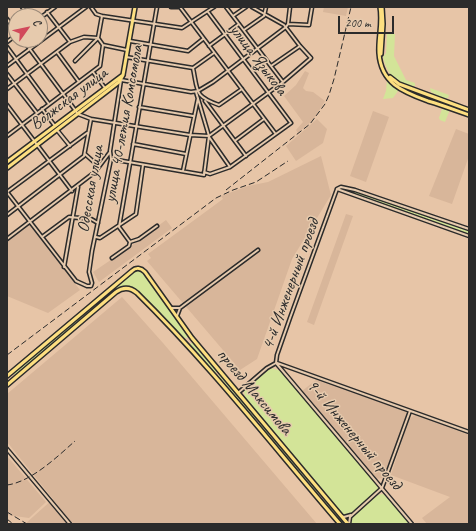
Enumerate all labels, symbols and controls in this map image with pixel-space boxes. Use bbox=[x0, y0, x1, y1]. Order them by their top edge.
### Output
north arrow bbox=[8, 8, 48, 48]
scale bar bbox=[340, 8, 396, 34]
text: 200 m bbox=[345, 15, 371, 31]
text: С bbox=[30, 16, 45, 28]
street label: улица Языкова bbox=[225, 20, 291, 100]
street label: улица 40-летия Комсомола bbox=[100, 44, 148, 204]
street label: Волжская улица bbox=[26, 63, 112, 135]
street label: Одесская улица bbox=[73, 144, 109, 234]
street label: 4-й Инженерный проезд bbox=[258, 216, 324, 352]
street label: проезд Максимова bbox=[212, 345, 296, 439]
street label: 9-й Инженерный проезд bbox=[302, 376, 406, 494]

